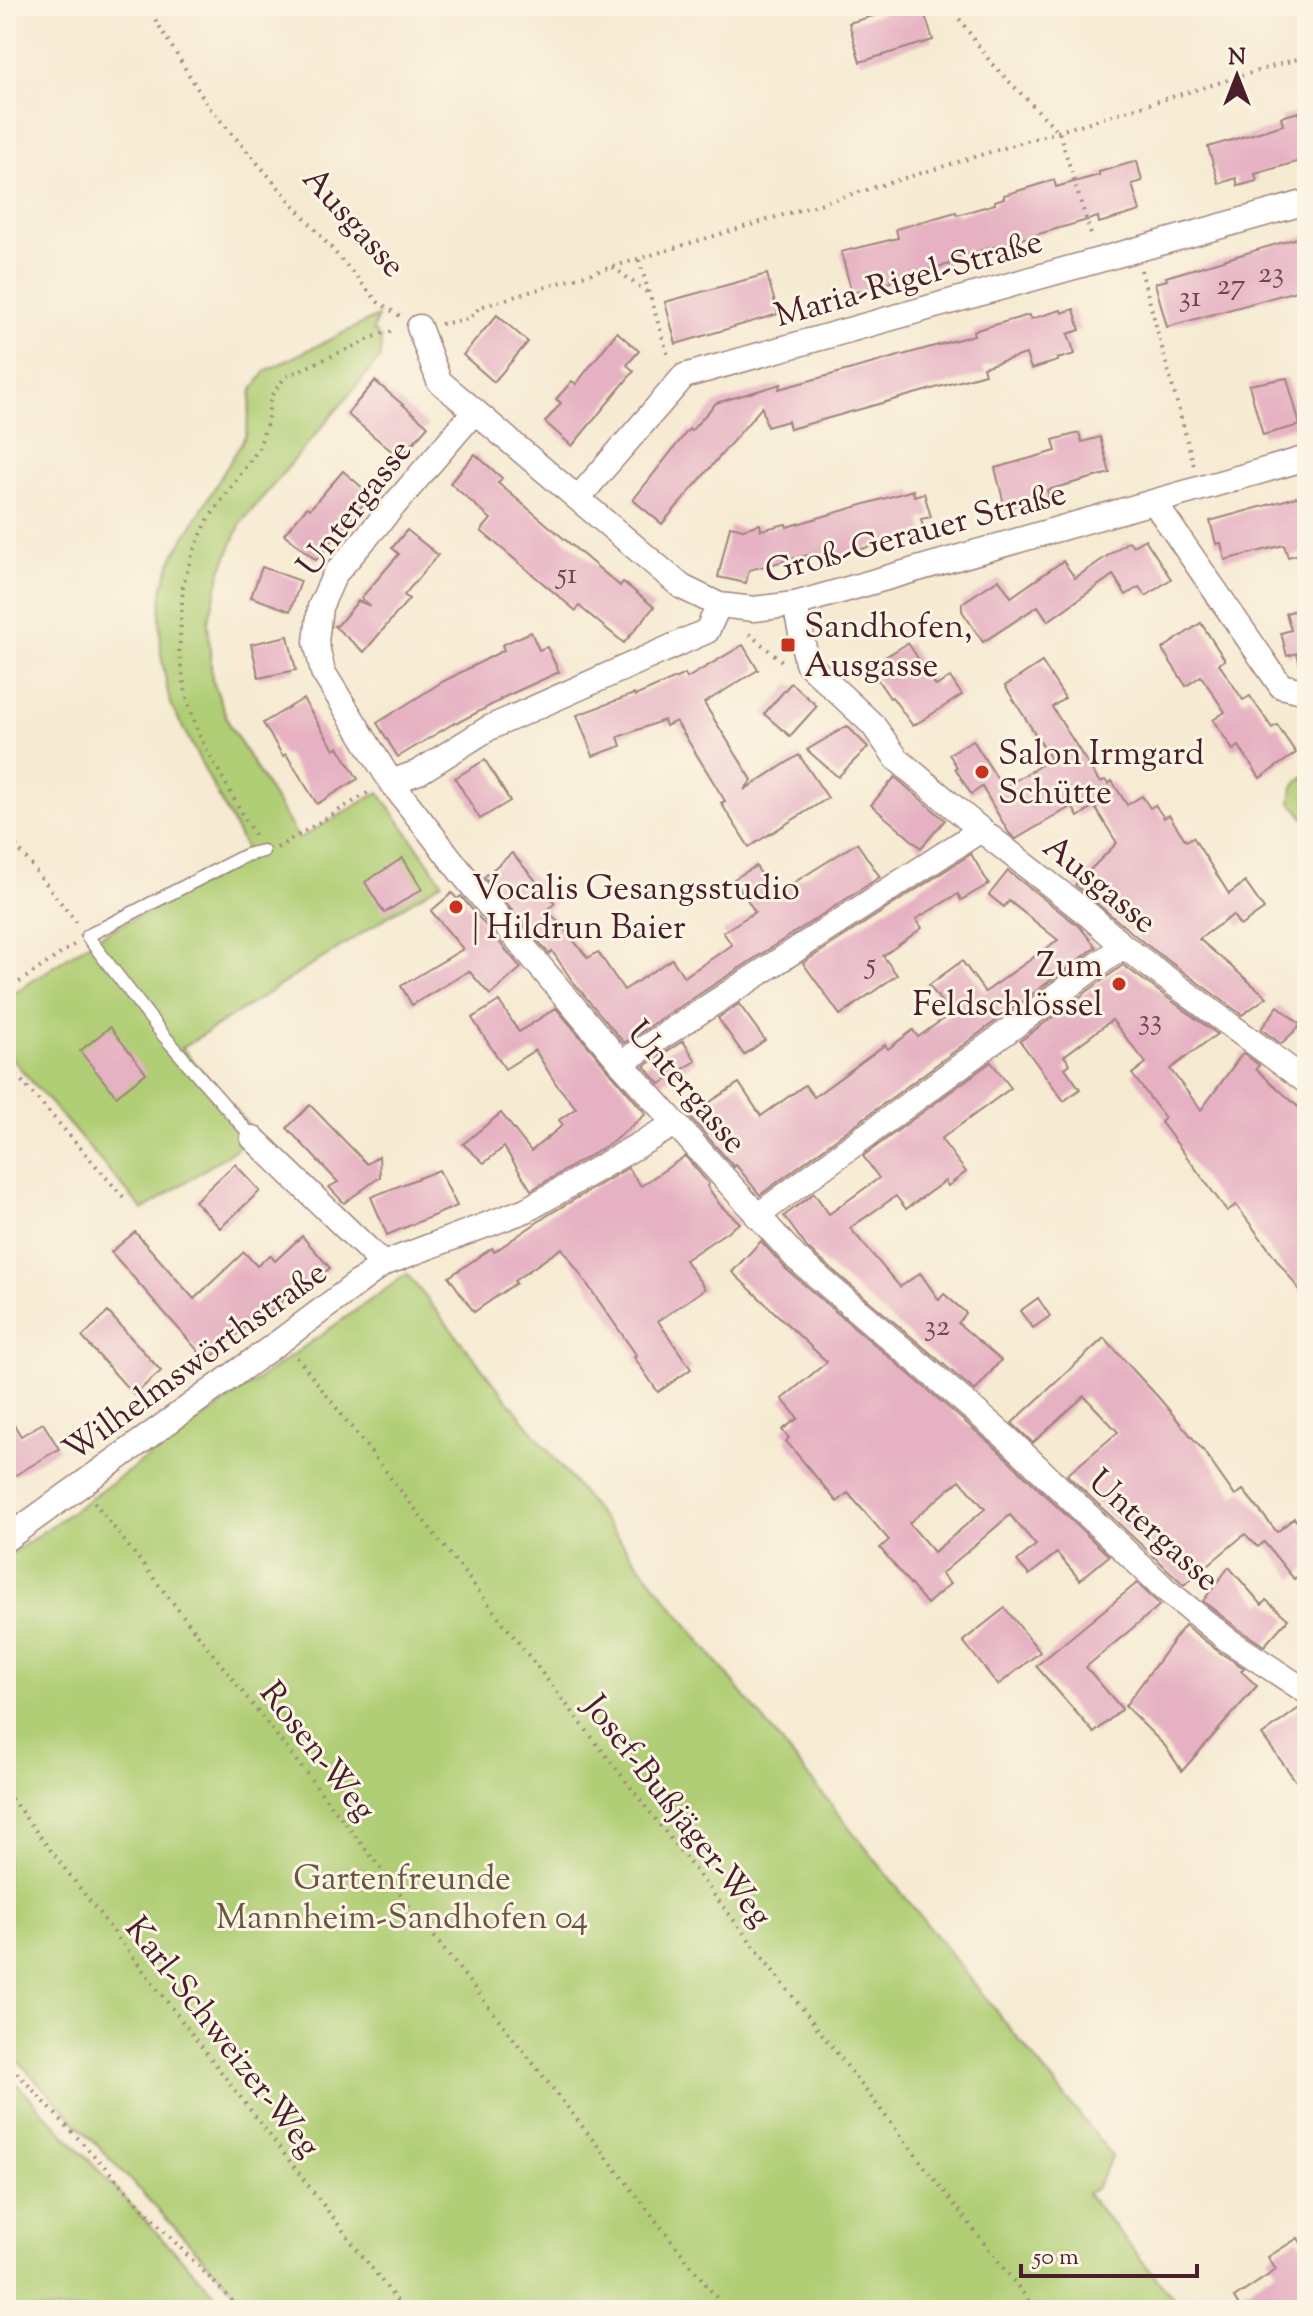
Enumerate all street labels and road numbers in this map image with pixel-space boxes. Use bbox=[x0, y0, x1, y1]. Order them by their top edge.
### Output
street label: Ausgasse bbox=[289, 157, 416, 290]
street label: Maria-Rigel-Straße bbox=[769, 219, 1049, 342]
street label: Untergasse bbox=[286, 430, 425, 588]
street label: Groß-Gerauer Straße bbox=[760, 471, 1072, 598]
street label: Ausgasse bbox=[1031, 824, 1166, 947]
street label: Untergasse bbox=[614, 1011, 757, 1166]
street label: Wilhelmswörthstraße bbox=[54, 1250, 338, 1475]
street label: Untergasse bbox=[1076, 1459, 1229, 1604]
street label: Rosen-Weg bbox=[246, 1672, 386, 1832]
street label: Josef-Bußjäger-Weg bbox=[569, 1684, 783, 1939]
street label: Karl-Schweizer-Weg bbox=[111, 1907, 331, 2169]

